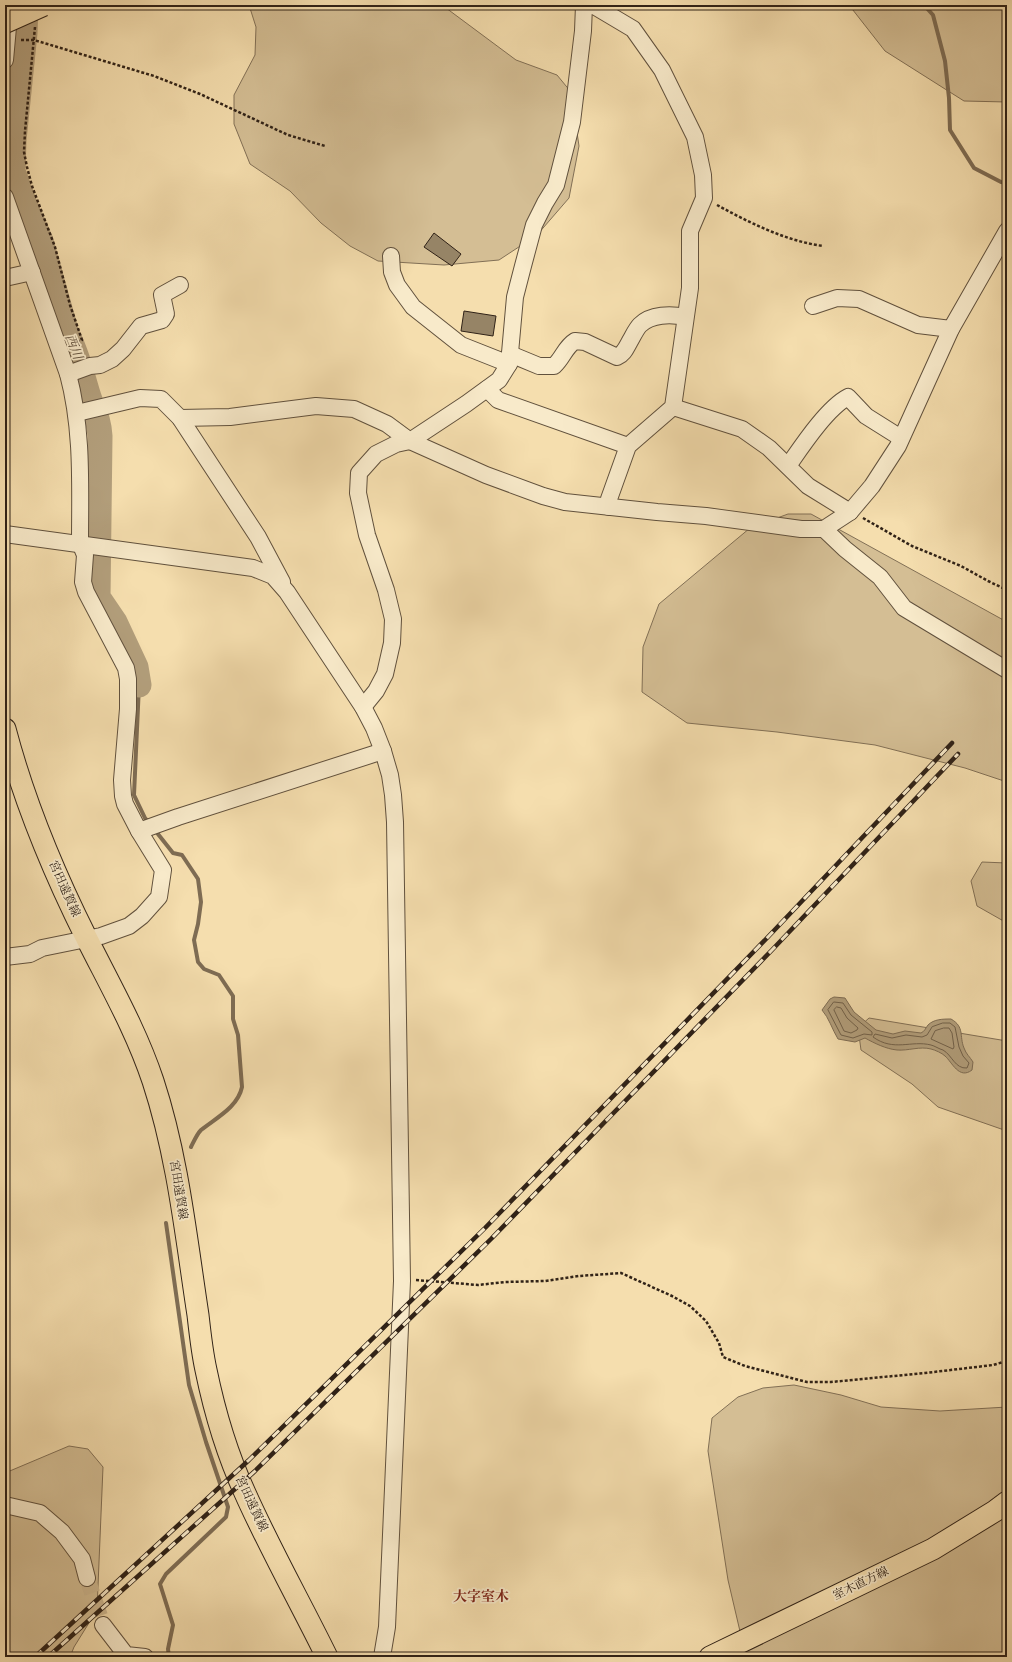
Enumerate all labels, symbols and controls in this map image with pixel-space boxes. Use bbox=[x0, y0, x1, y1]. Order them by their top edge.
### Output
water label: 西川 bbox=[62, 332, 86, 363]
street label: 宮田遠賀線 bbox=[46, 858, 84, 919]
street label: 宮田遠賀線 bbox=[167, 1159, 191, 1221]
street label: 宮田遠賀線 bbox=[233, 1473, 271, 1534]
street label: 室木直方線 bbox=[831, 1564, 891, 1603]
district label: 大字室木 bbox=[453, 1589, 509, 1604]

